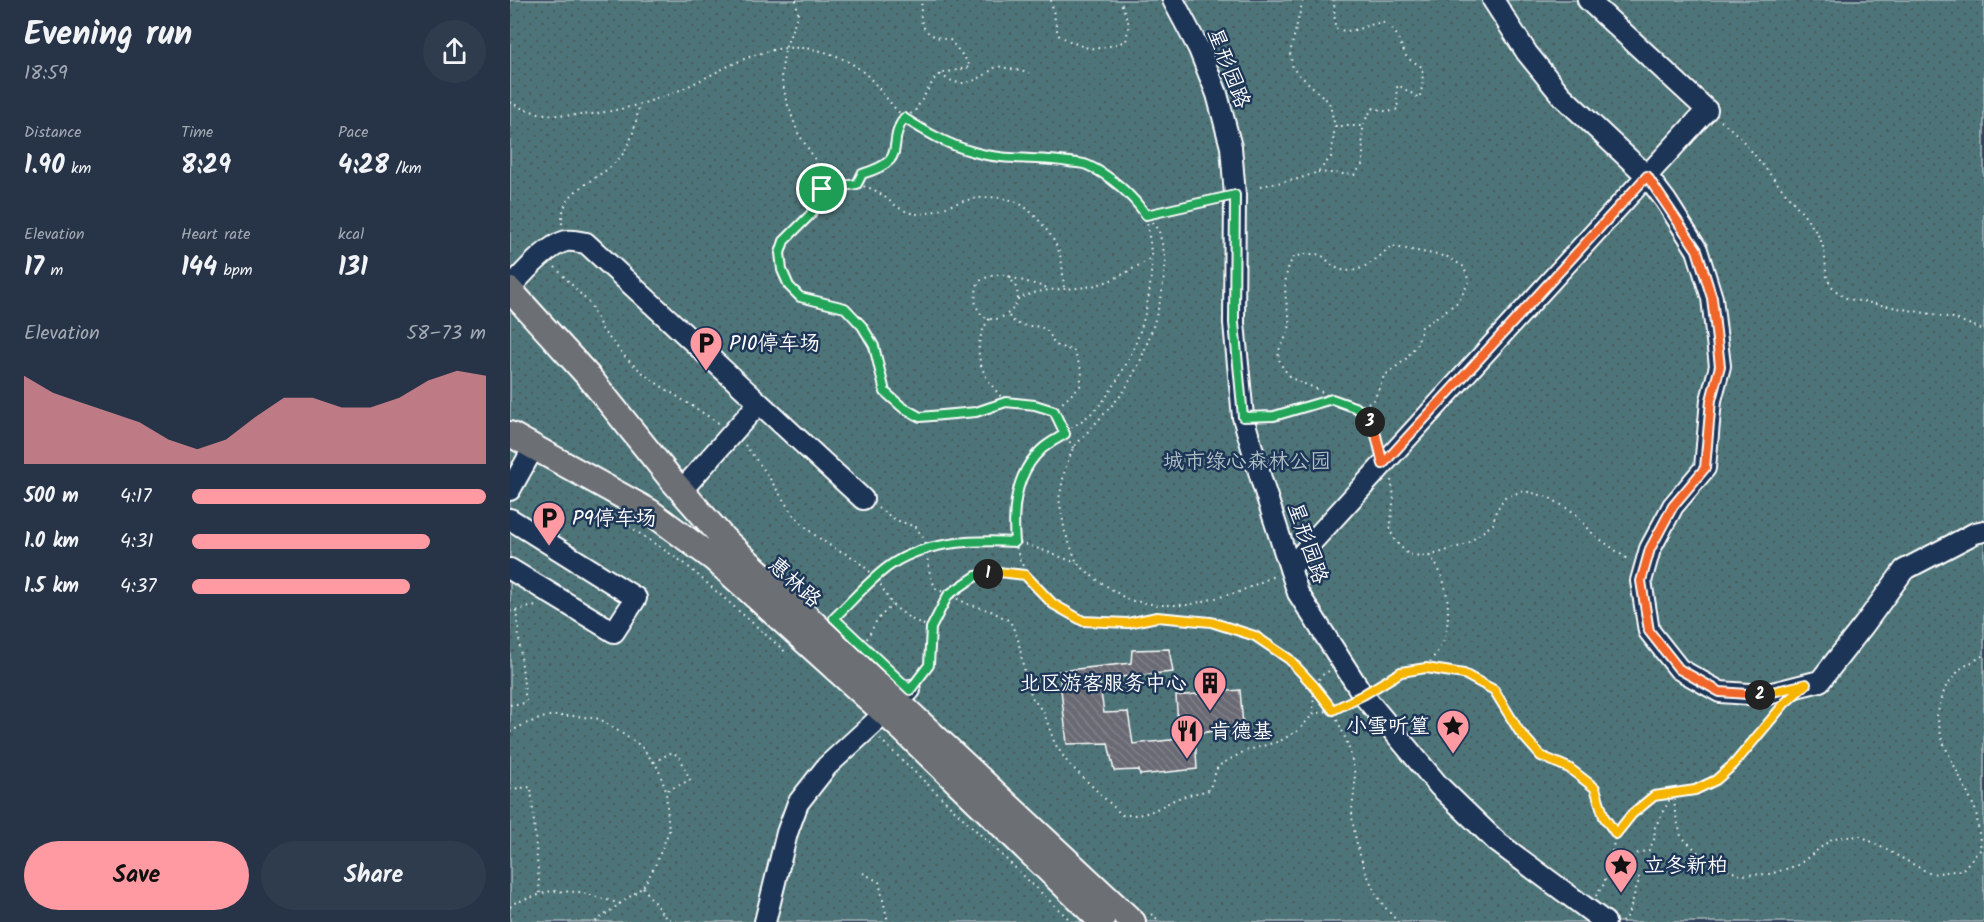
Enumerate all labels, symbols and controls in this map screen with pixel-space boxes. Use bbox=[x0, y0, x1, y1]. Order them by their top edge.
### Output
text: Evening run bbox=[24, 9, 192, 62]
button: share bbox=[423, 20, 486, 83]
street label: 星形园路 bbox=[1197, 23, 1258, 114]
text: 18:59 bbox=[24, 58, 68, 90]
text: Distance bbox=[24, 120, 82, 145]
text: Time bbox=[181, 120, 213, 145]
text: Pace bbox=[338, 120, 369, 145]
text: 1.90 bbox=[24, 145, 65, 187]
text: 8:29 bbox=[181, 145, 231, 187]
text: 4:28 bbox=[338, 145, 389, 187]
text: km bbox=[65, 156, 91, 181]
text: /km bbox=[389, 156, 421, 181]
pin bbox=[796, 163, 847, 214]
icon: arrive bbox=[805, 172, 838, 205]
text: Elevation bbox=[24, 222, 85, 247]
text: Heart rate bbox=[181, 222, 251, 247]
text: kcal bbox=[338, 222, 364, 247]
text: 17 bbox=[24, 247, 44, 289]
text: 144 bbox=[181, 247, 217, 289]
text: 131 bbox=[338, 247, 368, 289]
text: m bbox=[44, 258, 63, 283]
text: bpm bbox=[217, 258, 252, 283]
text: Elevation bbox=[24, 318, 100, 350]
text: 58–73 m bbox=[406, 318, 486, 350]
parking icon: P10停车场 bbox=[688, 325, 724, 372]
place label: P10停车场 bbox=[729, 328, 821, 361]
pin: 3 bbox=[1355, 407, 1385, 437]
text: 3 bbox=[1366, 409, 1374, 434]
park label: 城市绿心森林公园 bbox=[1163, 446, 1331, 479]
text: 500 m bbox=[24, 481, 79, 513]
text: 4:17 bbox=[120, 481, 151, 513]
street label: 星形园路 bbox=[1277, 498, 1336, 589]
parking icon: P9停车场 bbox=[531, 500, 567, 547]
place label: P9停车场 bbox=[572, 503, 657, 536]
text: 1.0 km bbox=[24, 526, 79, 558]
text: 4:31 bbox=[120, 526, 154, 558]
street label: 惠林路 bbox=[760, 550, 828, 616]
pin: 1 bbox=[973, 559, 1003, 589]
text: 1 bbox=[986, 561, 990, 586]
text: 1.5 km bbox=[24, 571, 79, 603]
text: 4:37 bbox=[120, 571, 157, 603]
building icon: 北区游客服务中心 bbox=[1192, 665, 1228, 712]
place label: 北区游客服务中心 bbox=[1019, 668, 1187, 701]
pin: 2 bbox=[1745, 680, 1775, 710]
text: 2 bbox=[1755, 682, 1765, 707]
place icon: 小雪听篁 bbox=[1435, 708, 1471, 755]
place label: 小雪听篁 bbox=[1346, 711, 1430, 744]
restaurant icon: 肯德基 bbox=[1169, 713, 1205, 760]
place label: 肯德基 bbox=[1210, 716, 1273, 749]
button: Save bbox=[24, 841, 249, 910]
button: Share bbox=[261, 841, 486, 910]
place icon: 立冬新柏 bbox=[1603, 847, 1639, 894]
place label: 立冬新柏 bbox=[1644, 850, 1728, 883]

